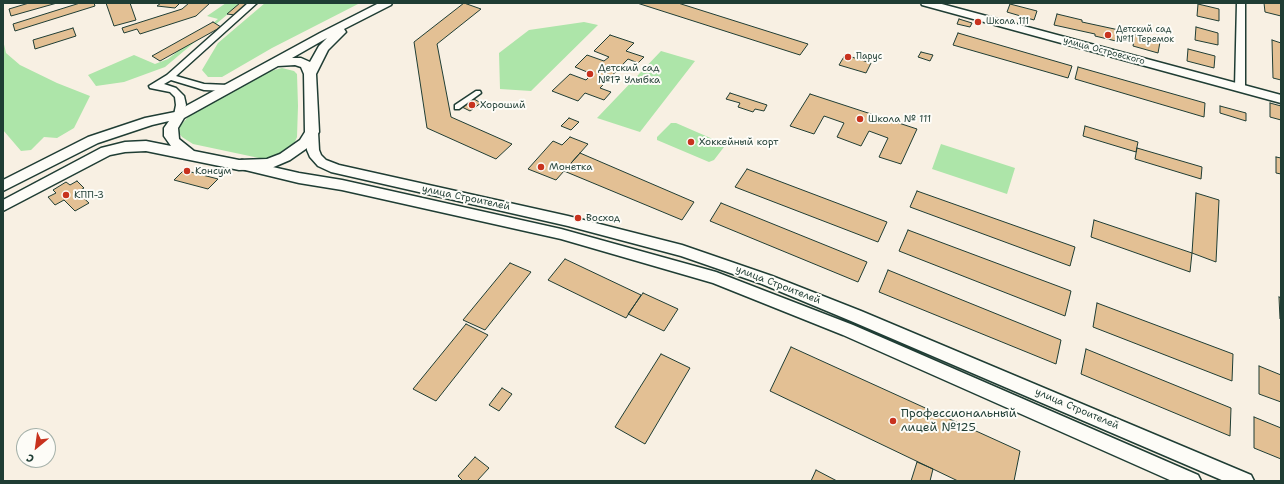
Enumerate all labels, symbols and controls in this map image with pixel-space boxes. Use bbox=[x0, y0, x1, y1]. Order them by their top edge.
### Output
marker: Школа 111 bbox=[973, 17, 983, 27]
place label: Школа 111 bbox=[986, 17, 1029, 27]
place label: Детский сад №11 Теремок bbox=[1116, 25, 1174, 46]
marker: Детский сад №11 Теремок bbox=[1103, 30, 1113, 40]
street label: улица Островского bbox=[1062, 35, 1146, 67]
marker: Парус bbox=[843, 52, 853, 62]
place label: Парус bbox=[856, 52, 882, 62]
place label: Детский сад №17 Улыбка bbox=[598, 62, 660, 86]
marker: Детский сад №17 Улыбка bbox=[585, 69, 595, 79]
place label: Хороший bbox=[480, 99, 526, 111]
marker: Хороший bbox=[467, 100, 477, 110]
place label: Школа № 111 bbox=[868, 113, 931, 125]
marker: Школа № 111 bbox=[855, 114, 865, 124]
place label: Хоккейный корт bbox=[699, 136, 778, 148]
marker: Хоккейный корт bbox=[686, 137, 696, 147]
place label: Монетка bbox=[549, 161, 592, 173]
marker: Монетка bbox=[536, 162, 546, 172]
place label: Консум bbox=[195, 165, 231, 177]
marker: Консум bbox=[182, 166, 192, 176]
street label: улица Строителей bbox=[421, 183, 511, 213]
place label: КПП-3 bbox=[74, 189, 104, 201]
marker: КПП-3 bbox=[61, 190, 71, 200]
place label: Восход bbox=[586, 212, 620, 224]
marker: Восход bbox=[573, 213, 583, 223]
street label: улица Строителей bbox=[734, 263, 822, 307]
street label: улица Строителей bbox=[1033, 386, 1121, 432]
place label: Профессиональный лицей №125 bbox=[901, 407, 1017, 435]
marker: Профессиональный лицей №125 bbox=[888, 416, 898, 426]
north arrow bbox=[16, 428, 56, 468]
text: С bbox=[24, 450, 37, 466]

